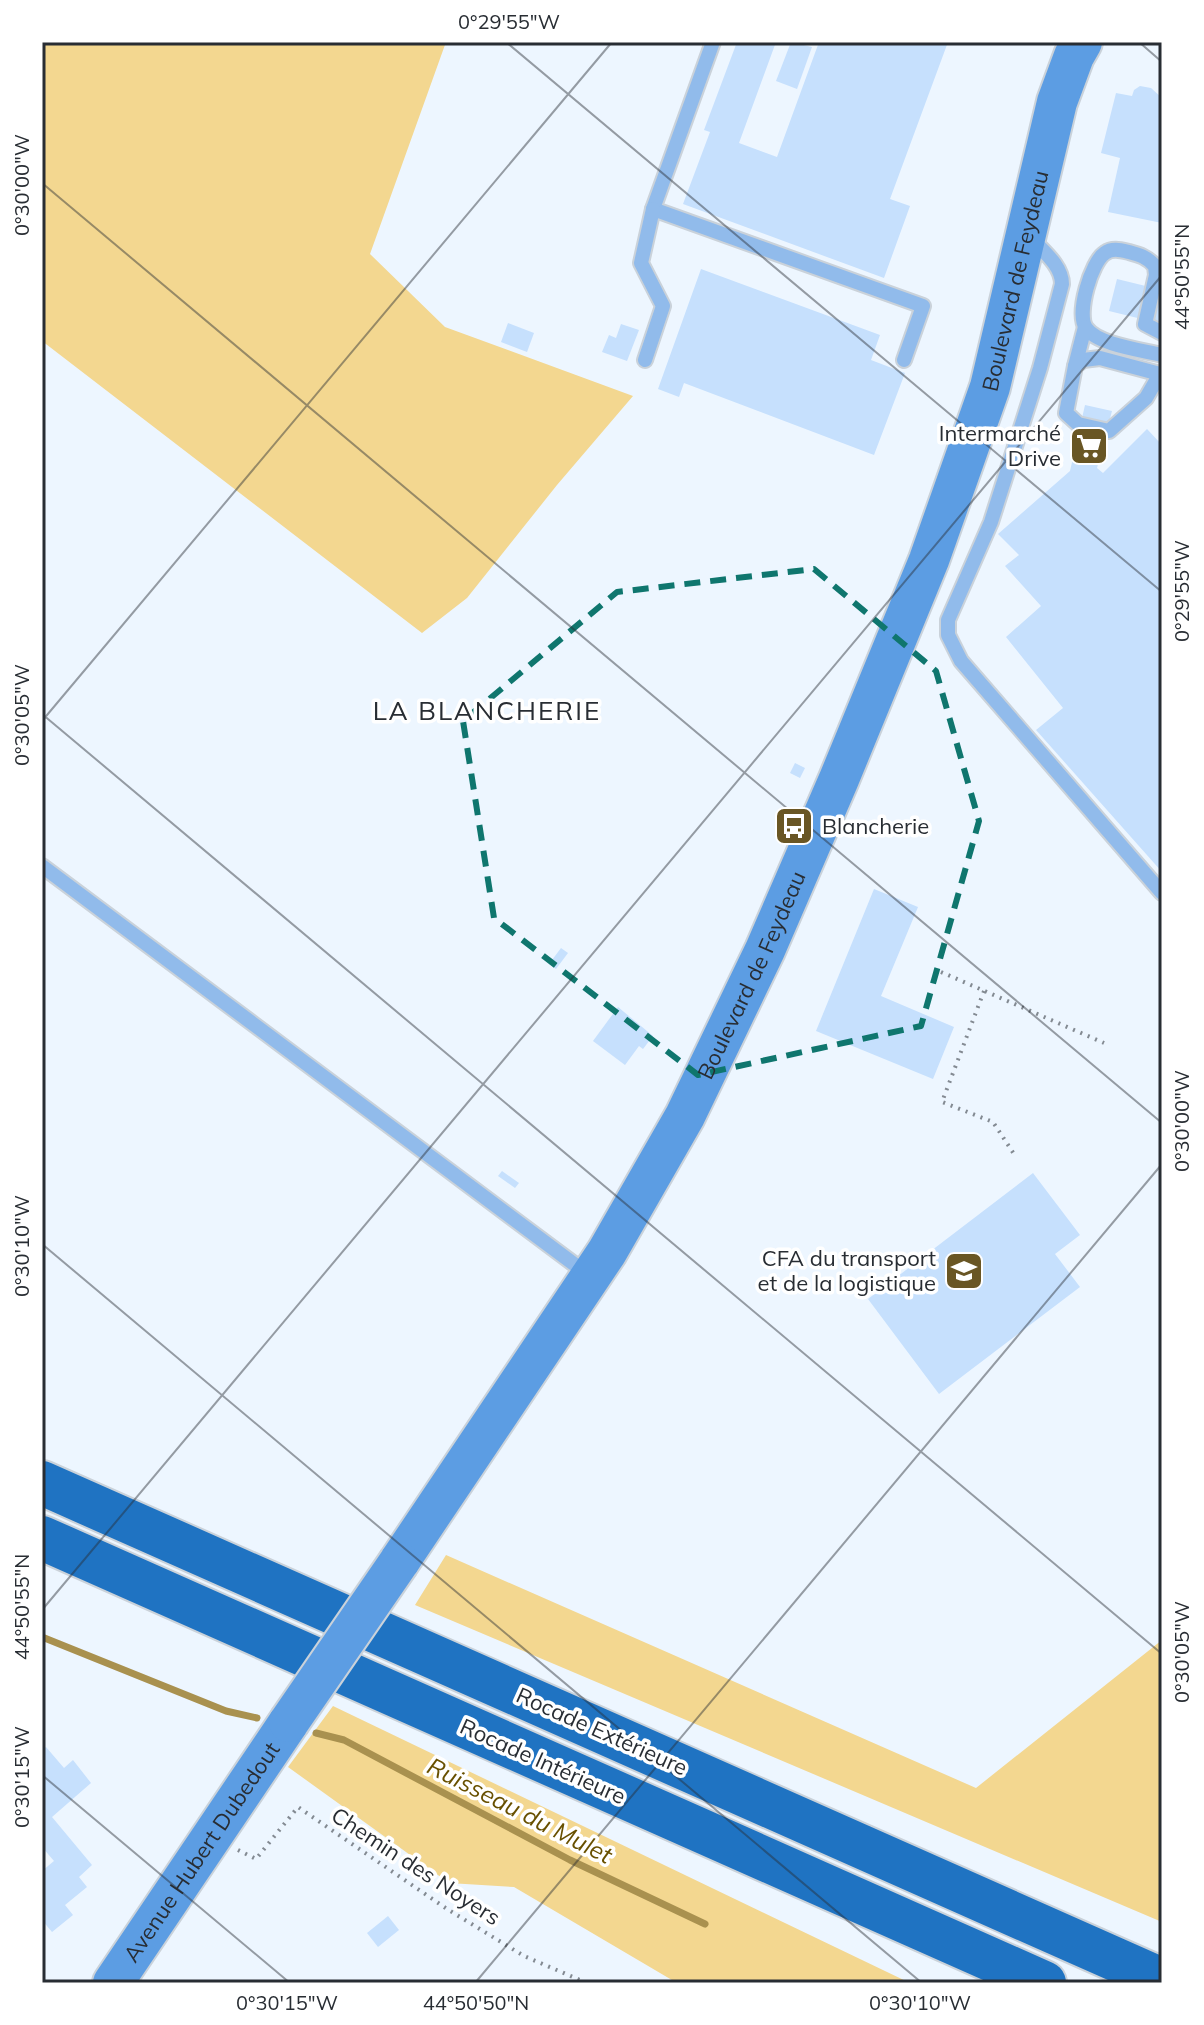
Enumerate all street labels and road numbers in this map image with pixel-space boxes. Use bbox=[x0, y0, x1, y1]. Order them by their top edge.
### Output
street label: Boulevard de Feydeau bbox=[975, 168, 1054, 394]
street label: Boulevard de Feydeau bbox=[691, 867, 811, 1083]
street label: Rocade Extérieure bbox=[512, 1681, 692, 1781]
street label: Rocade Intérieure bbox=[456, 1712, 630, 1810]
street label: Avenue Hubert Dubedout bbox=[117, 1736, 286, 1967]
street label: Chemin des Noyers bbox=[326, 1801, 506, 1931]

